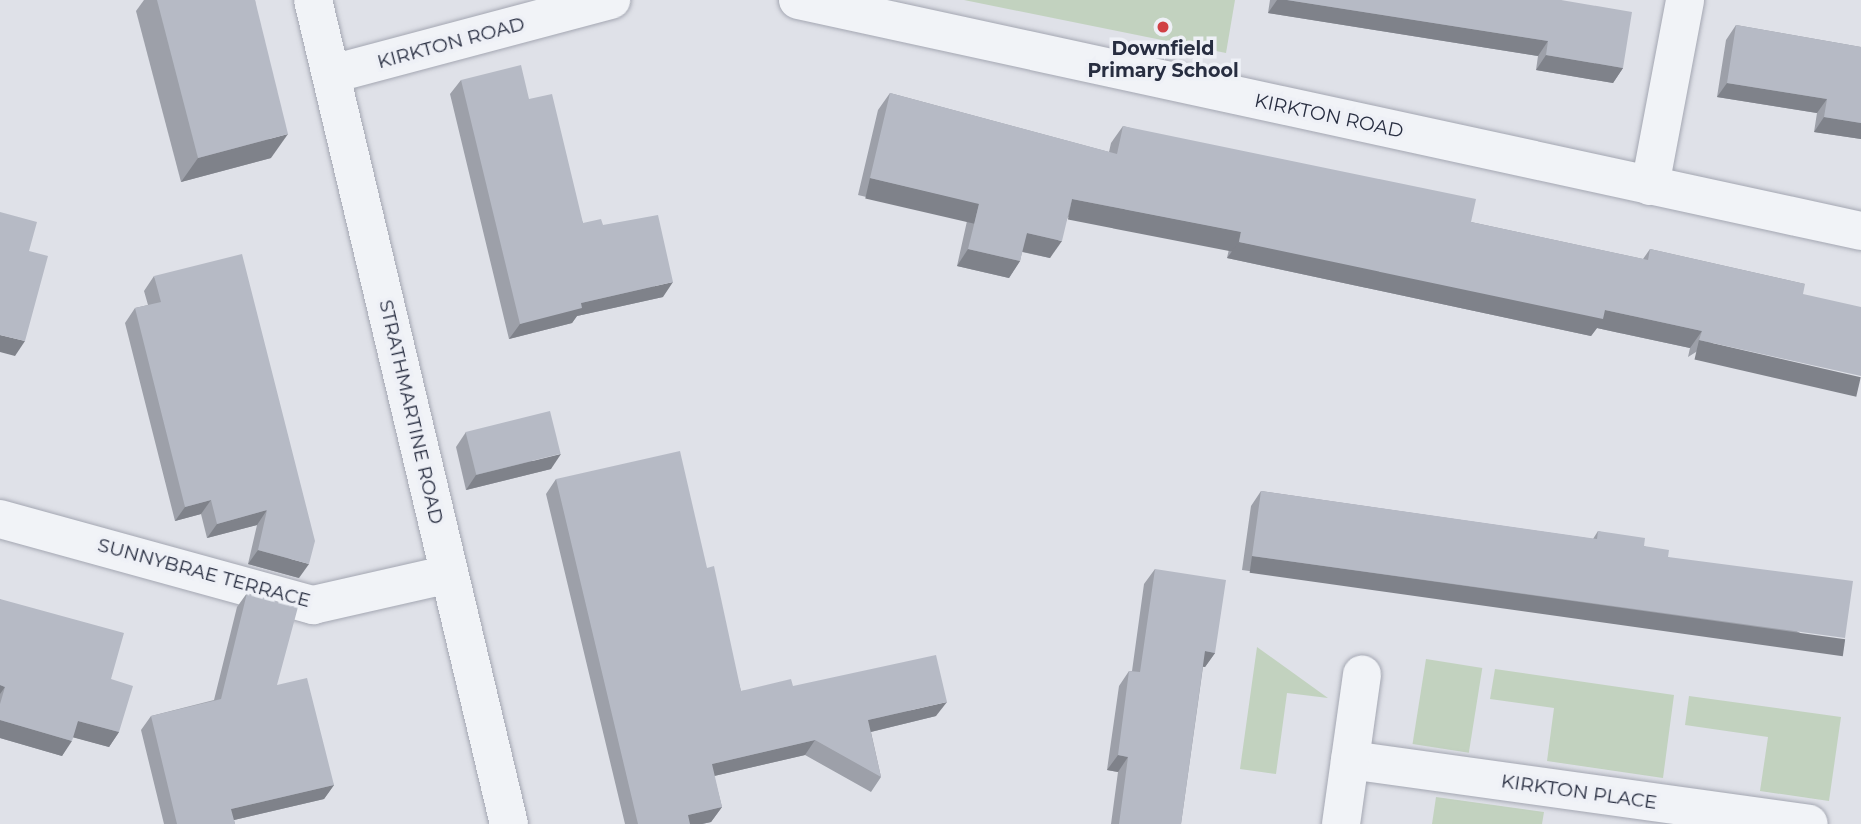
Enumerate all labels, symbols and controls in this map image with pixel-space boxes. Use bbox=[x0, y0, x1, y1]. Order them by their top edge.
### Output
street label: KIRKTON ROAD bbox=[375, 12, 527, 74]
marker: Downfield Primary School bbox=[1155, 19, 1171, 35]
place label: Downfield Primary School bbox=[1087, 38, 1239, 82]
street label: KIRKTON ROAD bbox=[1252, 89, 1406, 143]
street label: STRATHMARTINE ROAD bbox=[374, 298, 448, 526]
street label: SUNNYBRAE TERRACE bbox=[95, 534, 313, 612]
street label: KIRKTON PLACE bbox=[1500, 770, 1658, 814]

